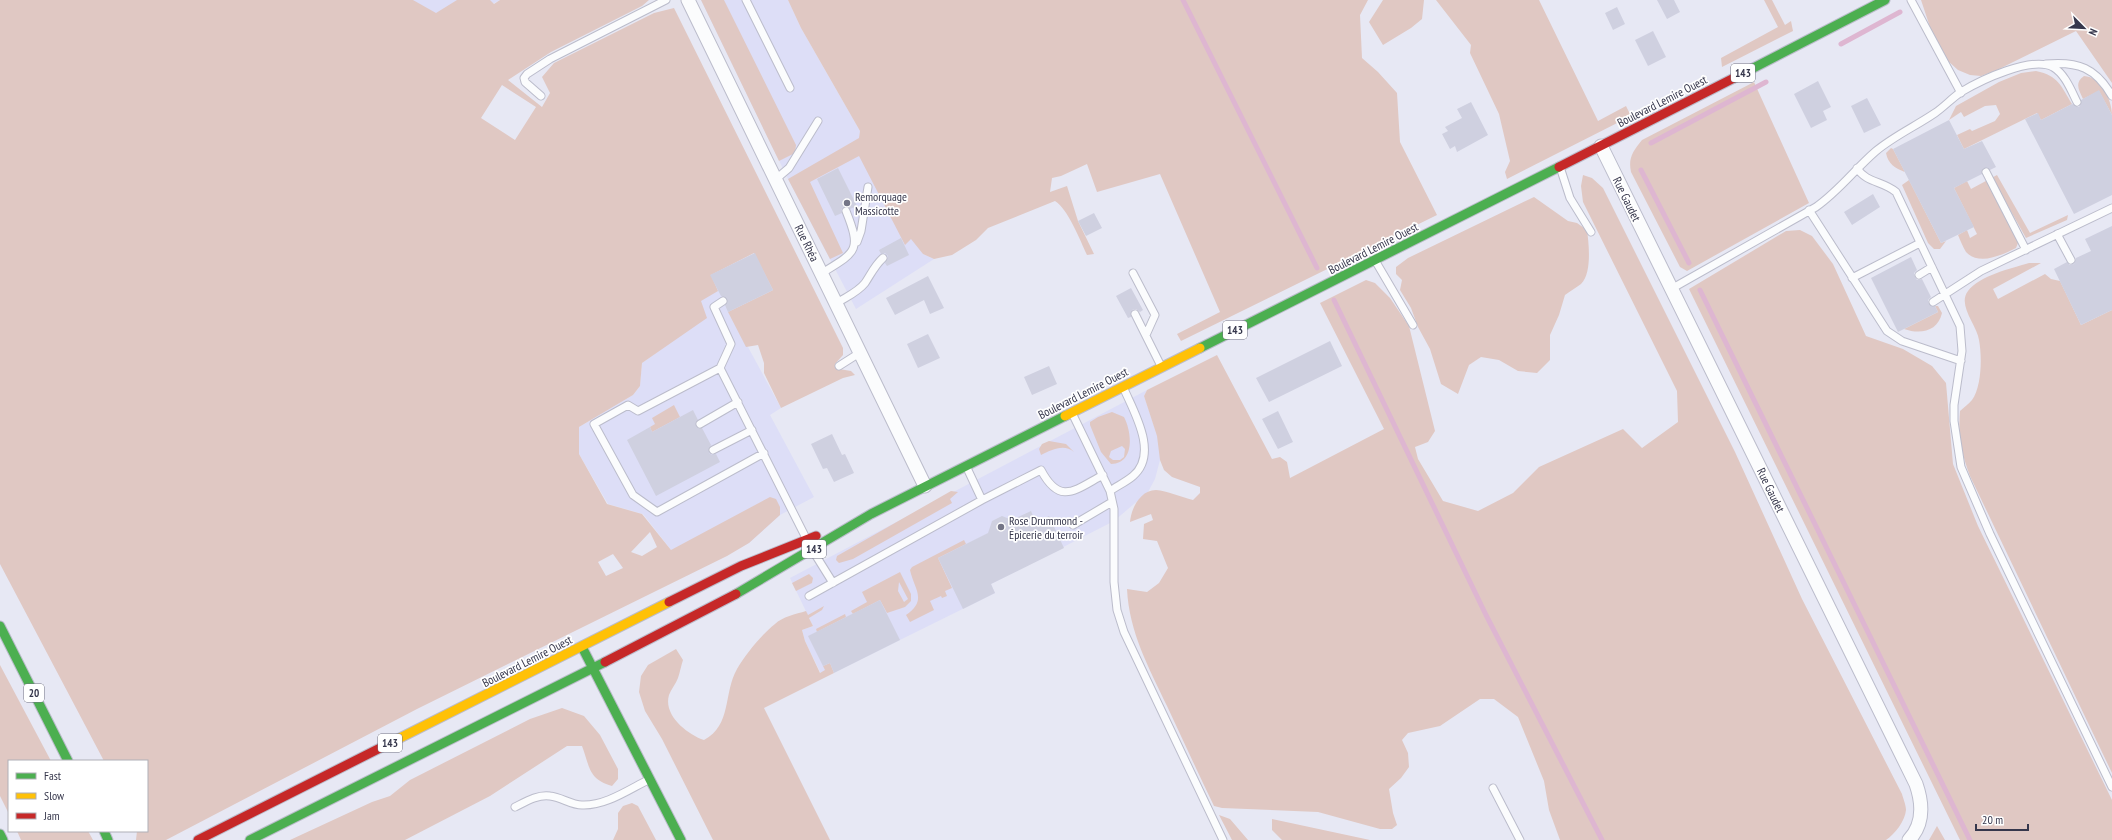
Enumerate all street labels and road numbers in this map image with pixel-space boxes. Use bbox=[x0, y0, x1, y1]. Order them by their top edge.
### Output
road number: 143 bbox=[1731, 64, 1755, 82]
street label: Boulevard Lemire Ouest bbox=[1615, 72, 1710, 130]
street label: Rue Gaudet bbox=[1610, 174, 1645, 224]
street label: Boulevard Lemire Ouest bbox=[1326, 219, 1421, 277]
street label: Rue Rhéa bbox=[792, 222, 822, 264]
road number: 143 bbox=[1223, 321, 1247, 339]
street label: Boulevard Lemire Ouest bbox=[1036, 364, 1131, 422]
street label: Rue Gaudet bbox=[1754, 465, 1789, 515]
road number: 143 bbox=[802, 540, 826, 558]
street label: Boulevard Lemire Ouest bbox=[480, 632, 575, 690]
road number: 20 bbox=[24, 684, 44, 702]
road number: 143 bbox=[378, 734, 402, 752]

